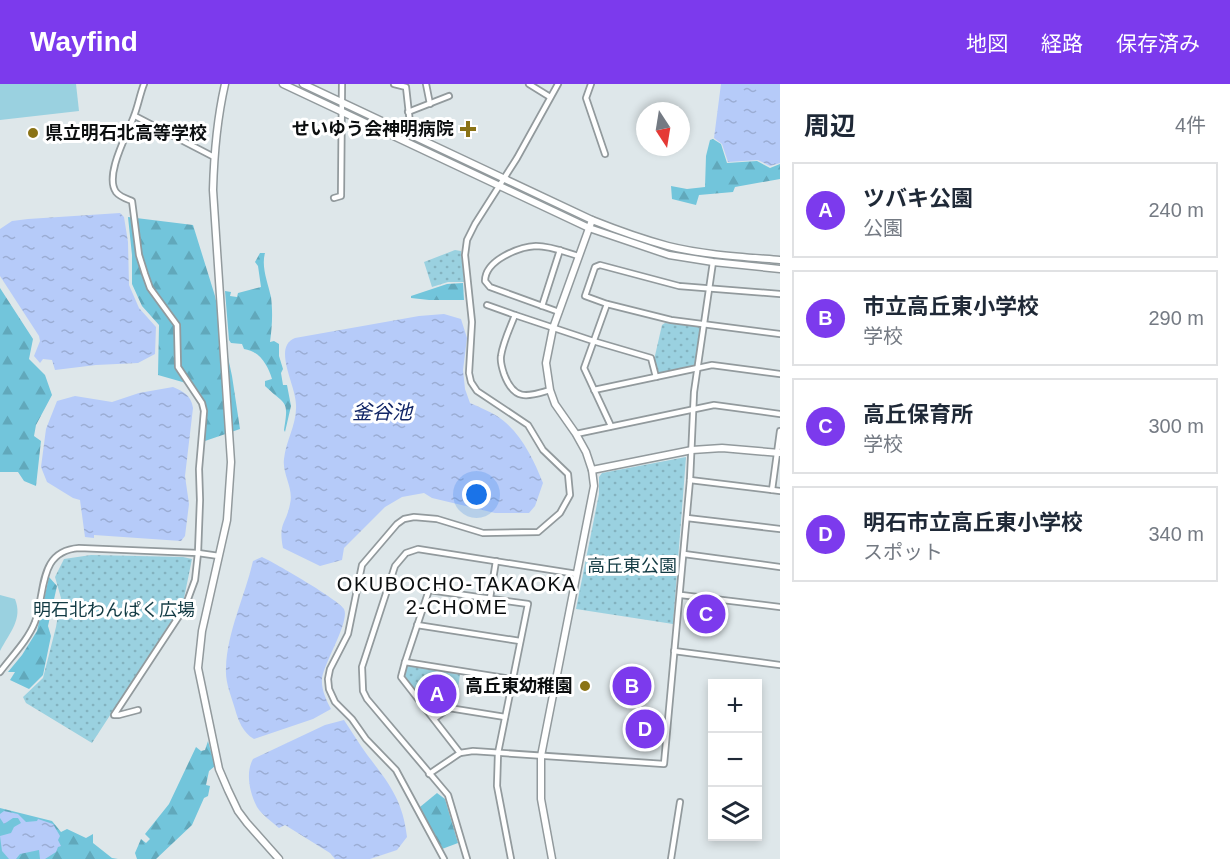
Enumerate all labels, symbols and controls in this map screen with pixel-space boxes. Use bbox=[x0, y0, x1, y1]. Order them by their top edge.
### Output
text: Wayfind bbox=[30, 26, 138, 57]
text: 地図 bbox=[966, 32, 1008, 55]
text: 経路 bbox=[1041, 32, 1083, 55]
text: 保存済み bbox=[1116, 32, 1200, 55]
north arrow bbox=[636, 102, 690, 156]
text: 周辺 bbox=[804, 111, 856, 141]
text: 4件 bbox=[1175, 114, 1206, 136]
place label: せいゆう会神明病院 bbox=[292, 119, 454, 139]
marker: せいゆう会神明病院 bbox=[459, 120, 477, 138]
place label: 県立明石北高等学校 bbox=[45, 123, 207, 143]
marker: 県立明石北高等学校 bbox=[26, 126, 40, 140]
text: ツバキ公園 bbox=[863, 186, 973, 211]
text: A bbox=[818, 199, 833, 221]
text: 240 m bbox=[1148, 199, 1204, 221]
text: 公園 bbox=[863, 217, 903, 239]
text: 市立高丘東小学校 bbox=[863, 294, 1039, 319]
text: B bbox=[818, 307, 833, 329]
text: 290 m bbox=[1148, 307, 1204, 329]
text: 学校 bbox=[863, 325, 903, 347]
water label: 釜谷池 bbox=[352, 401, 414, 423]
text: 高丘保育所 bbox=[863, 402, 973, 427]
text: C bbox=[818, 415, 833, 437]
text: 300 m bbox=[1148, 415, 1204, 437]
text: 学校 bbox=[863, 433, 903, 455]
your location bbox=[462, 480, 491, 509]
text: 明石市立高丘東小学校 bbox=[863, 510, 1083, 535]
text: D bbox=[818, 523, 833, 545]
text: 340 m bbox=[1148, 523, 1204, 545]
text: スポット bbox=[863, 541, 943, 563]
park label: 高丘東公園 bbox=[587, 556, 677, 576]
district label: OKUBOCHO-TAKAOKA 2-CHOME bbox=[337, 573, 577, 618]
pin: C bbox=[686, 592, 726, 636]
park label: 明石北わんぱく広場 bbox=[33, 600, 195, 620]
pin: B bbox=[612, 664, 652, 708]
pin: A bbox=[418, 672, 456, 716]
place label: 高丘東幼稚園 bbox=[465, 676, 573, 696]
marker: 高丘東幼稚園 bbox=[578, 679, 592, 693]
map controls bbox=[708, 679, 762, 841]
button: + bbox=[708, 679, 762, 733]
pin: D bbox=[626, 706, 664, 752]
button: − bbox=[708, 733, 762, 787]
button: layers bbox=[708, 787, 762, 841]

